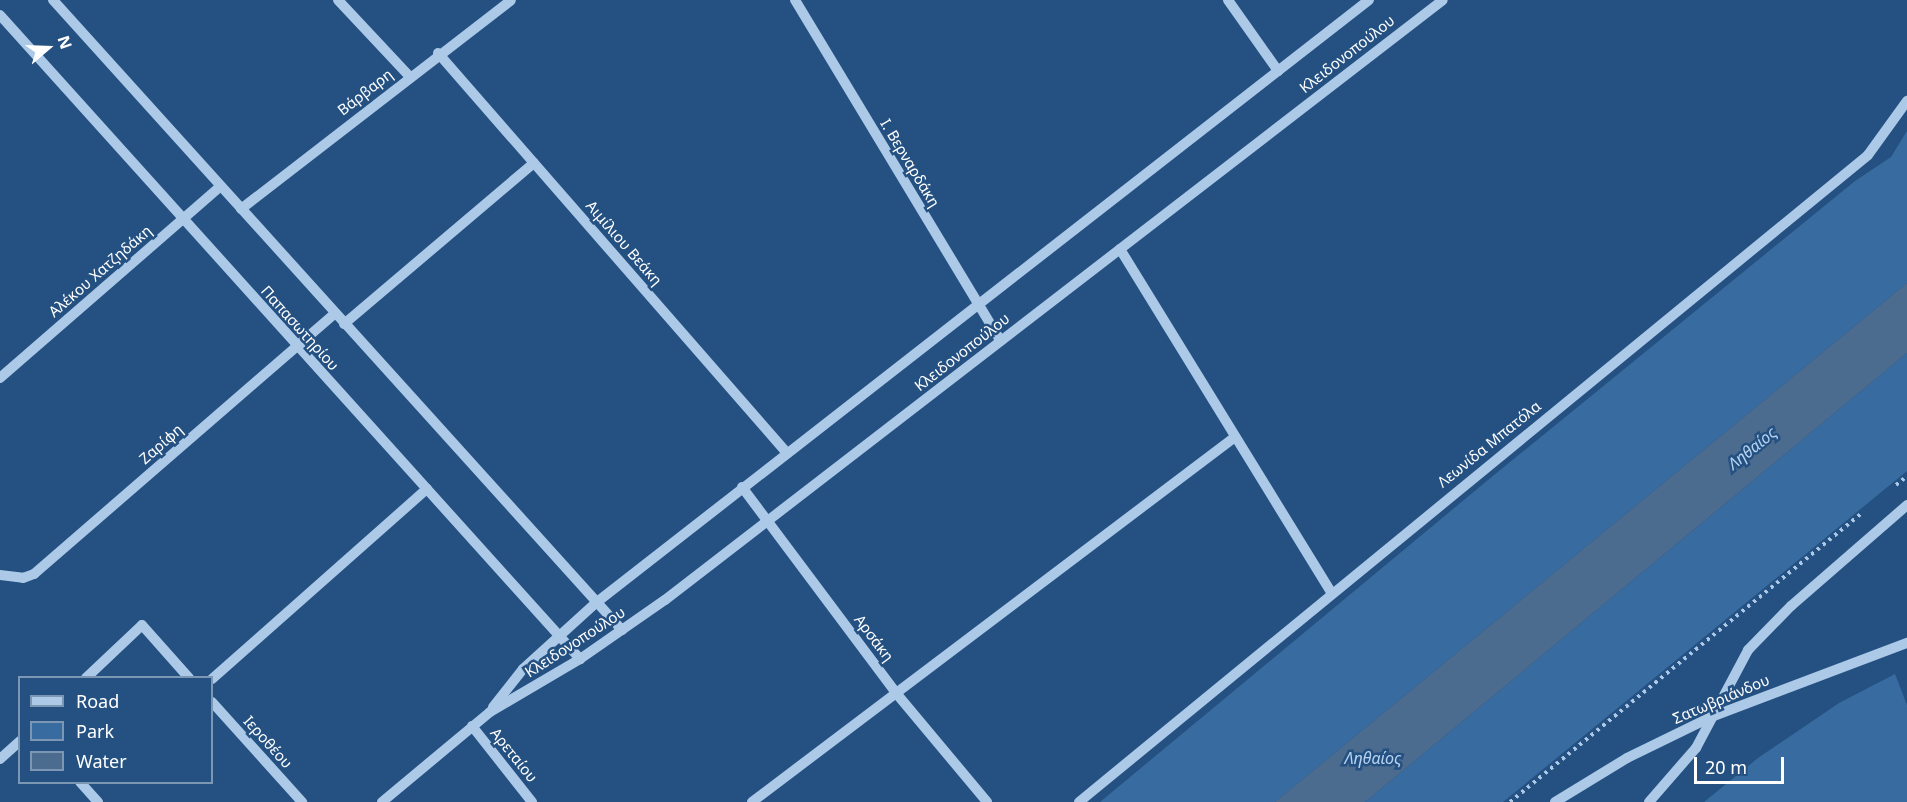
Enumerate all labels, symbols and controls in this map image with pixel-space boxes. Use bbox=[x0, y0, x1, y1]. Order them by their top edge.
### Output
street label: Κλειδονοπούλου bbox=[1296, 11, 1398, 97]
north arrow bbox=[18, 18, 78, 78]
text: N bbox=[52, 32, 78, 52]
street label: Βάρβαρη bbox=[334, 65, 396, 119]
street label: Ι. Βερναρδάκη bbox=[877, 116, 943, 210]
street label: Αιμίλιου Βεάκη bbox=[582, 197, 666, 289]
street label: Αλέκου Χατζηδάκη bbox=[45, 221, 155, 321]
street label: Παπασωτηρίου bbox=[257, 282, 343, 374]
street label: Κλειδονοπούλου bbox=[911, 309, 1013, 395]
street label: Λεωνίδα Μπατόλα bbox=[1434, 397, 1544, 491]
street label: Ζαρίφη bbox=[136, 420, 186, 468]
water label: Ληθαίος bbox=[1724, 423, 1780, 473]
street label: Κλειδονοπούλου bbox=[522, 603, 628, 681]
street label: Αρσάκη bbox=[851, 611, 897, 665]
street label: Σατωβριάνδου bbox=[1670, 671, 1772, 727]
legend bbox=[18, 676, 213, 784]
text: Road bbox=[76, 689, 119, 713]
street label: Ιεροθέου bbox=[240, 712, 296, 772]
text: Park bbox=[76, 719, 114, 743]
street label: Αρεταίου bbox=[487, 724, 541, 786]
scale bar bbox=[1697, 745, 1787, 783]
water label: Ληθαίος bbox=[1345, 748, 1401, 768]
text: Water bbox=[76, 749, 127, 773]
text: 20 m bbox=[1705, 755, 1747, 779]

